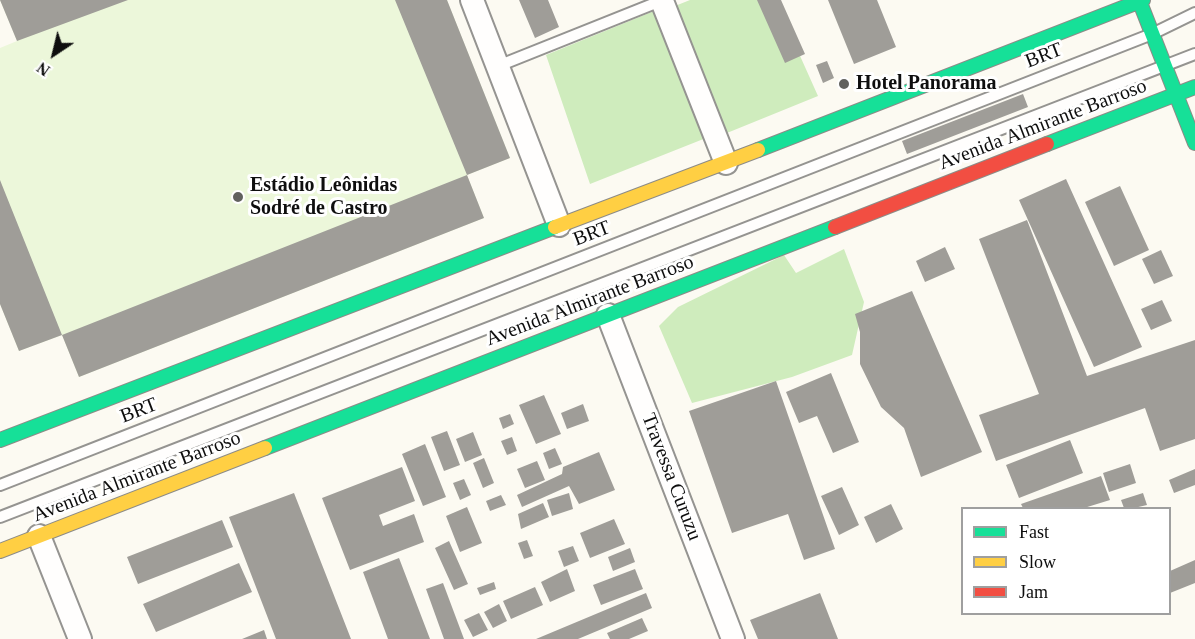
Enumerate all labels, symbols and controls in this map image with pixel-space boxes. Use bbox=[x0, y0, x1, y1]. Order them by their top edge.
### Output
north arrow bbox=[24, 24, 84, 84]
street label: BRT bbox=[1022, 38, 1066, 74]
text: N bbox=[34, 59, 53, 79]
place label: Hotel Panorama bbox=[856, 72, 997, 96]
street label: Avenida Almirante Barroso bbox=[936, 74, 1150, 176]
marker: Hotel Panorama bbox=[837, 77, 851, 91]
place label: Estádio Leônidas Sodré de Castro bbox=[250, 174, 397, 221]
marker: Estádio Leônidas Sodré de Castro bbox=[231, 190, 245, 204]
street label: BRT bbox=[570, 216, 614, 252]
street label: Avenida Almirante Barroso bbox=[483, 250, 697, 352]
street label: BRT bbox=[117, 393, 161, 429]
street label: Travessa Curuzu bbox=[636, 410, 706, 544]
street label: Avenida Almirante Barroso bbox=[30, 426, 244, 528]
legend bbox=[961, 507, 1171, 615]
text: Fast bbox=[1019, 522, 1049, 542]
text: Slow bbox=[1019, 552, 1056, 572]
text: Jam bbox=[1019, 582, 1048, 602]

